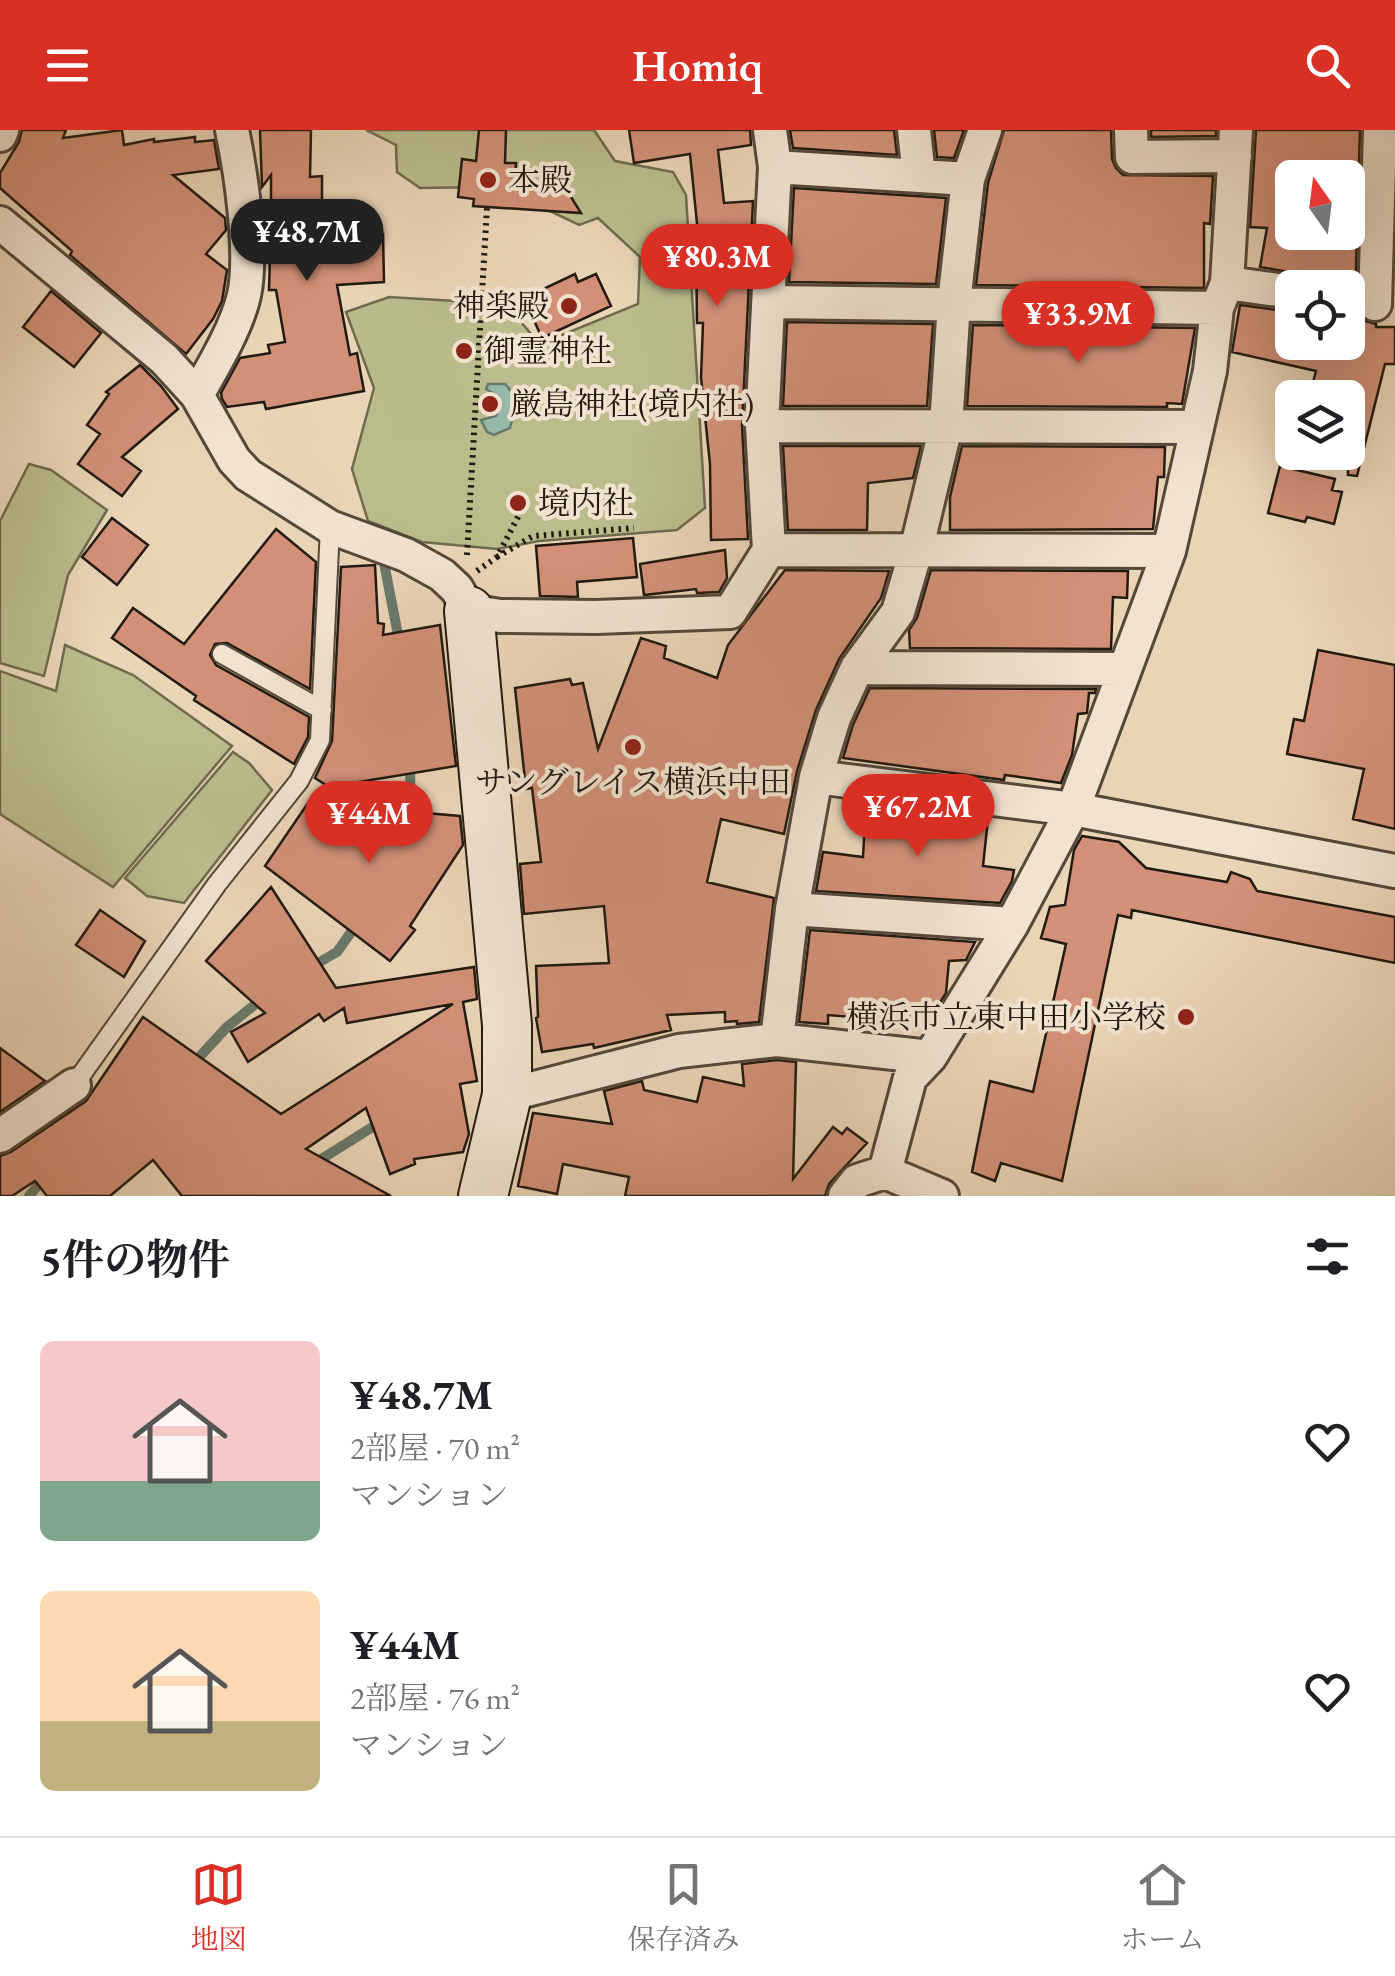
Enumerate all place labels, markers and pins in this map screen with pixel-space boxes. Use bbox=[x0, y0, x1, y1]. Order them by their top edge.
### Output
place label: 本殿 bbox=[508, 159, 572, 201]
marker: 本殿 bbox=[477, 169, 499, 191]
pin: ¥48.7M bbox=[226, 199, 388, 284]
pin: ¥80.3M bbox=[636, 224, 798, 309]
pin: ¥33.9M bbox=[997, 281, 1159, 366]
place label: 神楽殿 bbox=[453, 285, 549, 327]
marker: 神楽殿 bbox=[558, 295, 580, 317]
place label: 御霊神社 bbox=[484, 330, 612, 372]
marker: 御霊神社 bbox=[453, 340, 475, 362]
place label: 厳島神社(境内社) bbox=[510, 383, 754, 425]
marker: 厳島神社(境内社) bbox=[479, 393, 501, 415]
place label: 境内社 bbox=[538, 482, 634, 524]
marker: 境内社 bbox=[507, 492, 529, 514]
marker: サングレイス横浜中田 bbox=[622, 736, 644, 758]
place label: サングレイス横浜中田 bbox=[475, 761, 791, 803]
pin: ¥67.2M bbox=[837, 774, 999, 859]
pin: ¥44M bbox=[310, 781, 428, 866]
place label: 横浜市立東中田小学校 bbox=[846, 996, 1166, 1038]
marker: 横浜市立東中田小学校 bbox=[1175, 1006, 1197, 1028]

